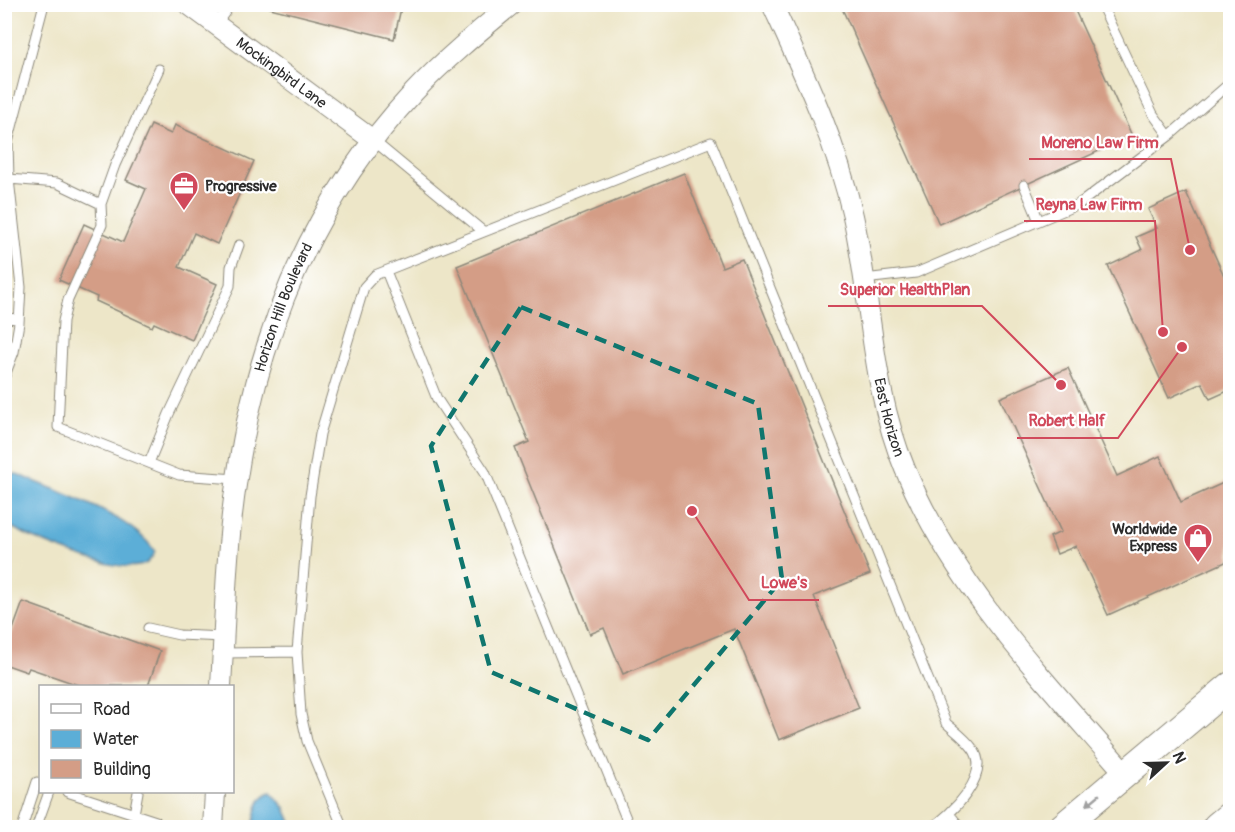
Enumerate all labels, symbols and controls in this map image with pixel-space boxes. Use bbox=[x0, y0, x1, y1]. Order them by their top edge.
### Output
street label: Mockingbird Lane bbox=[232, 33, 331, 113]
callout: Moreno Law Firm bbox=[1029, 125, 1171, 159]
text: Moreno Law Firm bbox=[1041, 133, 1159, 153]
office icon: Progressive bbox=[168, 170, 200, 212]
place label: Progressive bbox=[205, 177, 277, 196]
callout: Reyna Law Firm bbox=[1024, 187, 1155, 221]
text: Reyna Law Firm bbox=[1035, 195, 1143, 215]
street label: Horizon Hill Boulevard bbox=[250, 240, 317, 374]
callout: Superior HealthPlan bbox=[828, 272, 982, 306]
text: Superior HealthPlan bbox=[840, 280, 970, 300]
street label: East Horizon bbox=[870, 376, 909, 459]
callout: Robert Half bbox=[1017, 404, 1118, 438]
text: Robert Half bbox=[1028, 411, 1106, 431]
place label: Worldwide Express bbox=[1112, 520, 1178, 556]
shop icon: Worldwide Express bbox=[1182, 522, 1214, 564]
callout: Lowe's bbox=[749, 566, 819, 600]
text: Lowe's bbox=[761, 573, 808, 593]
legend bbox=[39, 685, 234, 793]
text: Road bbox=[93, 698, 130, 721]
text: Water bbox=[93, 728, 139, 751]
north arrow bbox=[1136, 733, 1196, 793]
text: N bbox=[1168, 749, 1190, 767]
text: Building bbox=[93, 758, 151, 781]
one-way arrow bbox=[1085, 794, 1101, 807]

